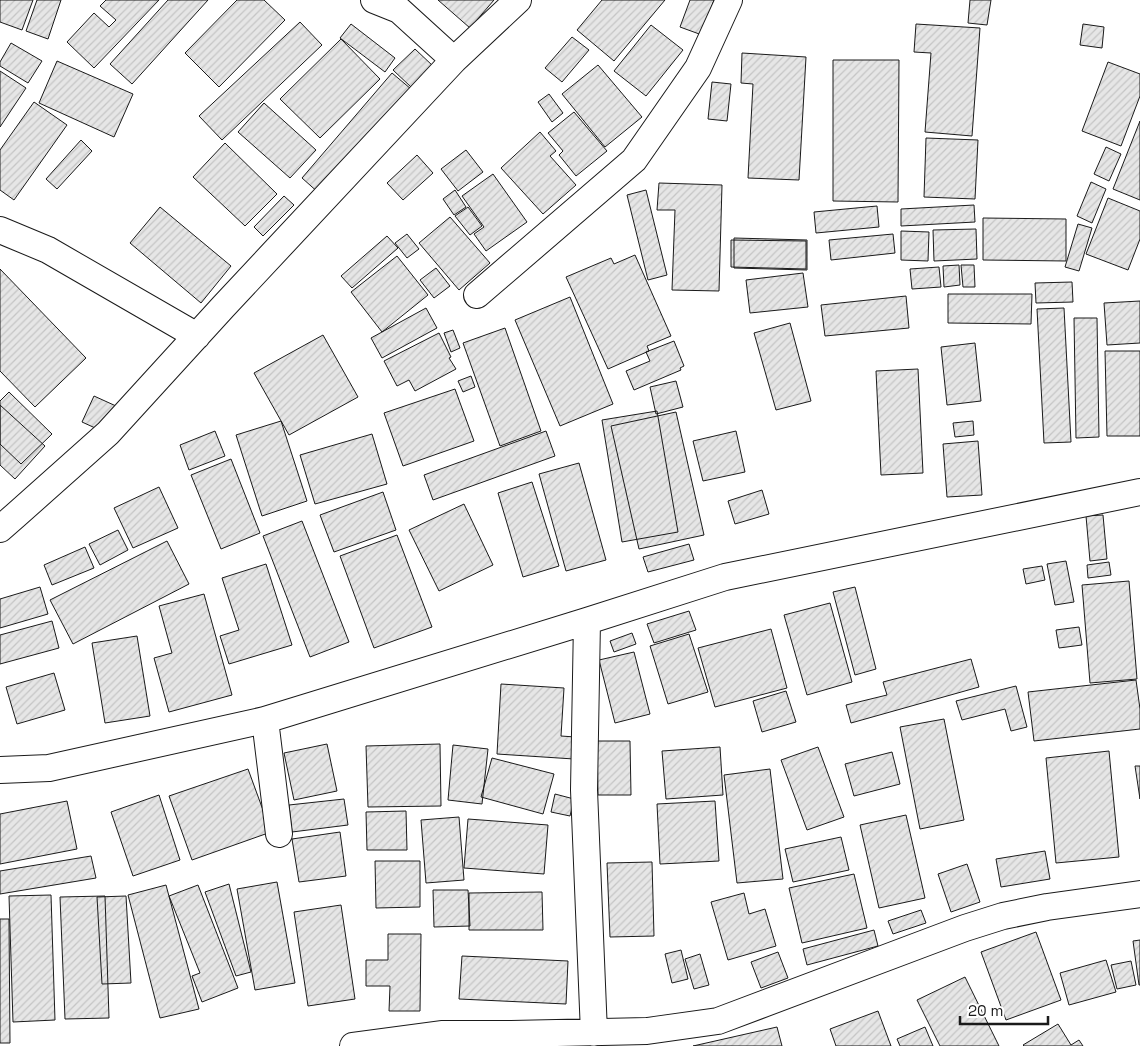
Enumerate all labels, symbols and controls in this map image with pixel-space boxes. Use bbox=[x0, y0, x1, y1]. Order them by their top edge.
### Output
scale bar bbox=[960, 994, 1048, 1026]
text: 20 m bbox=[968, 1001, 1003, 1020]

